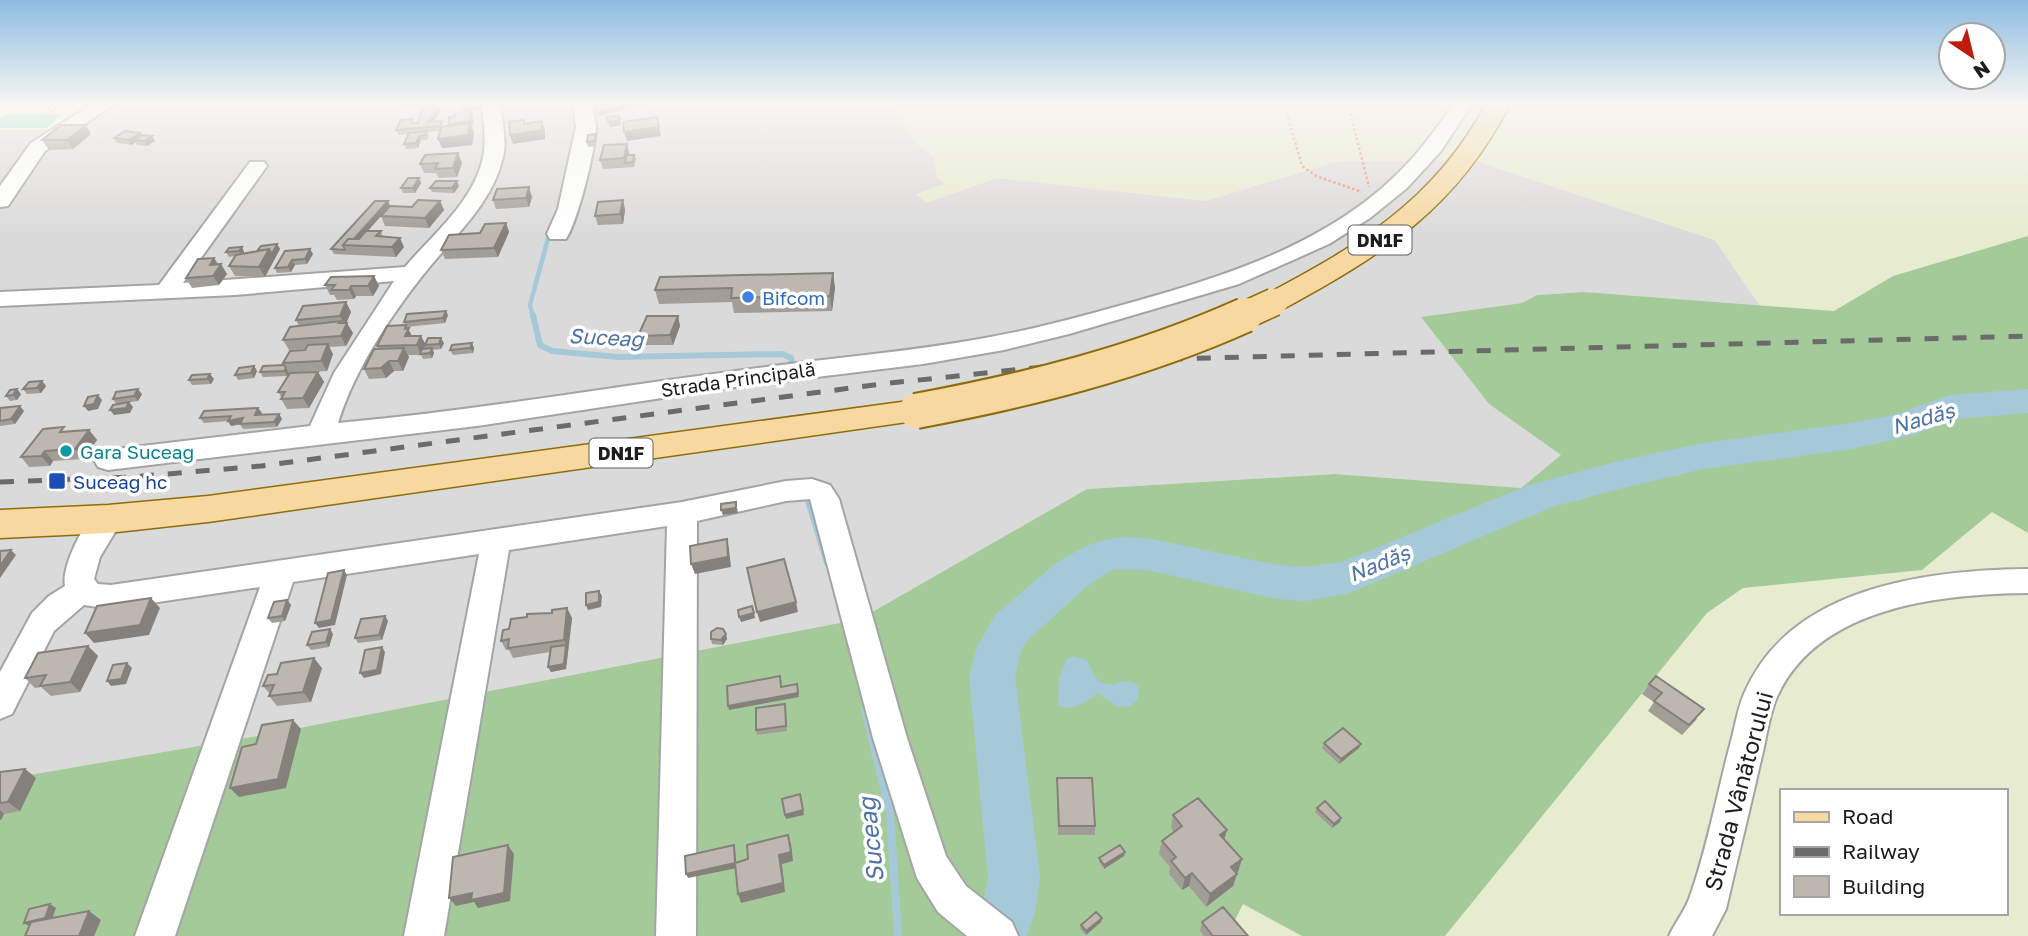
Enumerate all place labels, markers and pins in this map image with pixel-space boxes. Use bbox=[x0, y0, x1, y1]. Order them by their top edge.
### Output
place label: Bifcom bbox=[762, 286, 825, 309]
marker: Bifcom bbox=[740, 289, 756, 305]
place label: Gara Suceag bbox=[80, 440, 194, 463]
marker: Gara Suceag bbox=[58, 443, 74, 459]
place label: Suceag hc bbox=[73, 470, 167, 493]
marker: Suceag hc bbox=[47, 471, 67, 491]

